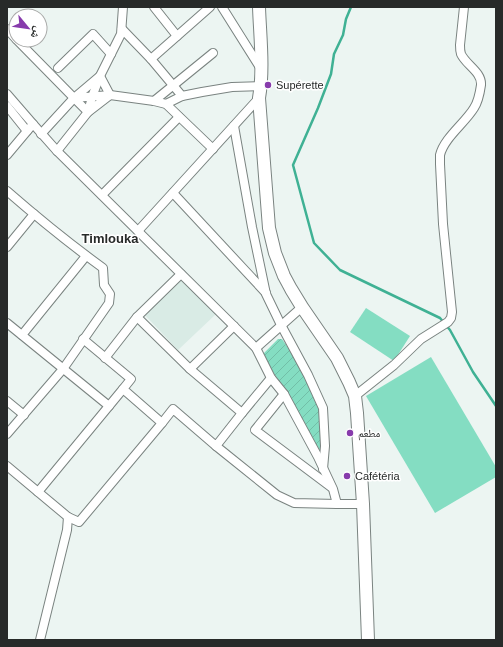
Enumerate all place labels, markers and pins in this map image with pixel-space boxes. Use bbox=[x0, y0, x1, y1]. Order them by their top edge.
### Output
place label: Supérette bbox=[276, 79, 324, 91]
marker: Supérette bbox=[263, 80, 273, 90]
place label: مطعم bbox=[358, 427, 380, 441]
marker: مطعم bbox=[345, 428, 355, 438]
place label: Cafétéria bbox=[355, 470, 401, 482]
marker: Cafétéria bbox=[342, 471, 352, 481]

